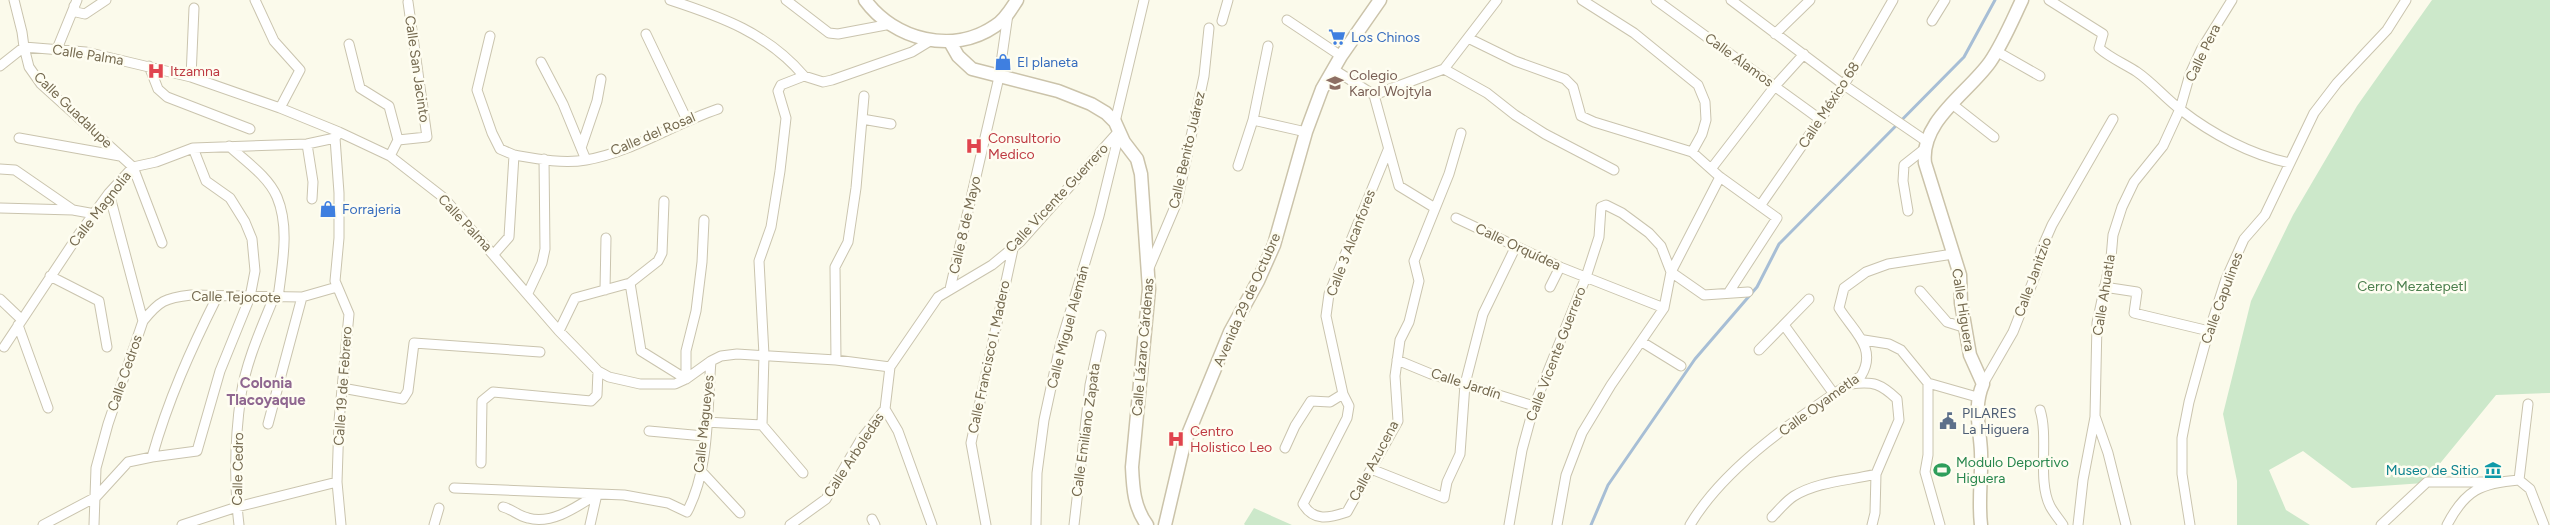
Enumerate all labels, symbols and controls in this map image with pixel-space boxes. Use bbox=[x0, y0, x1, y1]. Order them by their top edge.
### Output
street label: Calle San Jacinto bbox=[401, 14, 433, 124]
street label: Calle Pera bbox=[2182, 21, 2224, 85]
supermarket icon: Los Chinos bbox=[1327, 27, 1347, 47]
place label: Los Chinos bbox=[1351, 29, 1420, 46]
street label: Calle Álamos bbox=[1701, 29, 1777, 91]
street label: Calle Palma bbox=[51, 41, 125, 69]
shop icon: El planeta bbox=[993, 52, 1013, 72]
place label: El planeta bbox=[1017, 54, 1078, 71]
street label: Calle México 68 bbox=[1795, 59, 1863, 151]
hospital icon: Itzamna bbox=[146, 61, 166, 81]
place label: Itzamna bbox=[170, 63, 220, 80]
place label: Colegio Karol Wojtyla bbox=[1349, 67, 1432, 100]
street label: Calle Guadalupe bbox=[30, 68, 116, 152]
school or university icon: Colegio Karol Wojtyla bbox=[1325, 73, 1345, 93]
street label: Calle Benito Juárez bbox=[1165, 90, 1209, 210]
street label: Calle del Rosal bbox=[608, 108, 698, 160]
place label: Consultorio Medico bbox=[988, 130, 1061, 163]
hospital icon: Consultorio Medico bbox=[964, 136, 984, 156]
street label: Calle Vicente Guerrero bbox=[1002, 140, 1112, 256]
street label: Calle Magnolia bbox=[65, 168, 135, 250]
street label: Calle 8 de Mayo bbox=[945, 174, 985, 276]
street label: Calle 3 Alcanfores bbox=[1323, 187, 1379, 299]
street label: Calle Palma bbox=[434, 191, 496, 255]
shop icon: Forrajeria bbox=[318, 199, 338, 219]
place label: Forrajeria bbox=[342, 201, 401, 218]
street label: Calle Orquídea bbox=[1473, 220, 1563, 274]
street label: Avenida 29 de Octubre bbox=[1210, 230, 1284, 369]
street label: Calle Janitzio bbox=[2011, 235, 2055, 319]
street label: Calle Capulines bbox=[2198, 250, 2246, 346]
street label: Calle Ahuatla bbox=[2089, 253, 2119, 337]
street label: Calle Miguel Alemán bbox=[1043, 263, 1093, 390]
street label: Calle Higuera bbox=[1948, 267, 1978, 353]
street label: Calle Lázaro Cárdenas bbox=[1128, 277, 1158, 417]
park label: Cerro Mezatepetl bbox=[2357, 278, 2467, 295]
street label: Calle Francisco I. Madero bbox=[964, 279, 1014, 435]
street label: Calle Vicente Guerrero bbox=[1522, 284, 1590, 424]
street label: Calle Tejocote bbox=[191, 288, 281, 306]
street label: Calle 19 de Febrero bbox=[330, 326, 356, 446]
street label: Calle Cedros bbox=[104, 332, 146, 414]
street label: Calle Emiliano Zapata bbox=[1068, 362, 1104, 498]
street label: Calle Jardín bbox=[1429, 365, 1503, 403]
street label: Calle Oyametla bbox=[1776, 370, 1862, 440]
district label: Colonia Tlacoyaque bbox=[226, 374, 306, 409]
street label: Calle Magueyes bbox=[690, 374, 718, 474]
place label: PILARES La Higuera bbox=[1962, 405, 2029, 438]
street label: Calle Arboledas bbox=[820, 409, 888, 501]
public building icon: PILARES La Higuera bbox=[1938, 411, 1958, 431]
street label: Calle Azucena bbox=[1346, 418, 1402, 504]
place label: Centro Holistico Leo bbox=[1190, 423, 1272, 456]
hospital icon: Centro Holistico Leo bbox=[1166, 429, 1186, 449]
street label: Calle Cedro bbox=[229, 432, 247, 506]
place label: Modulo Deportivo Higuera bbox=[1956, 454, 2069, 487]
sports icon: Modulo Deportivo Higuera bbox=[1932, 460, 1952, 480]
museum icon: Museo de Sitio bbox=[2483, 460, 2503, 480]
place label: Museo de Sitio bbox=[2386, 462, 2479, 479]

